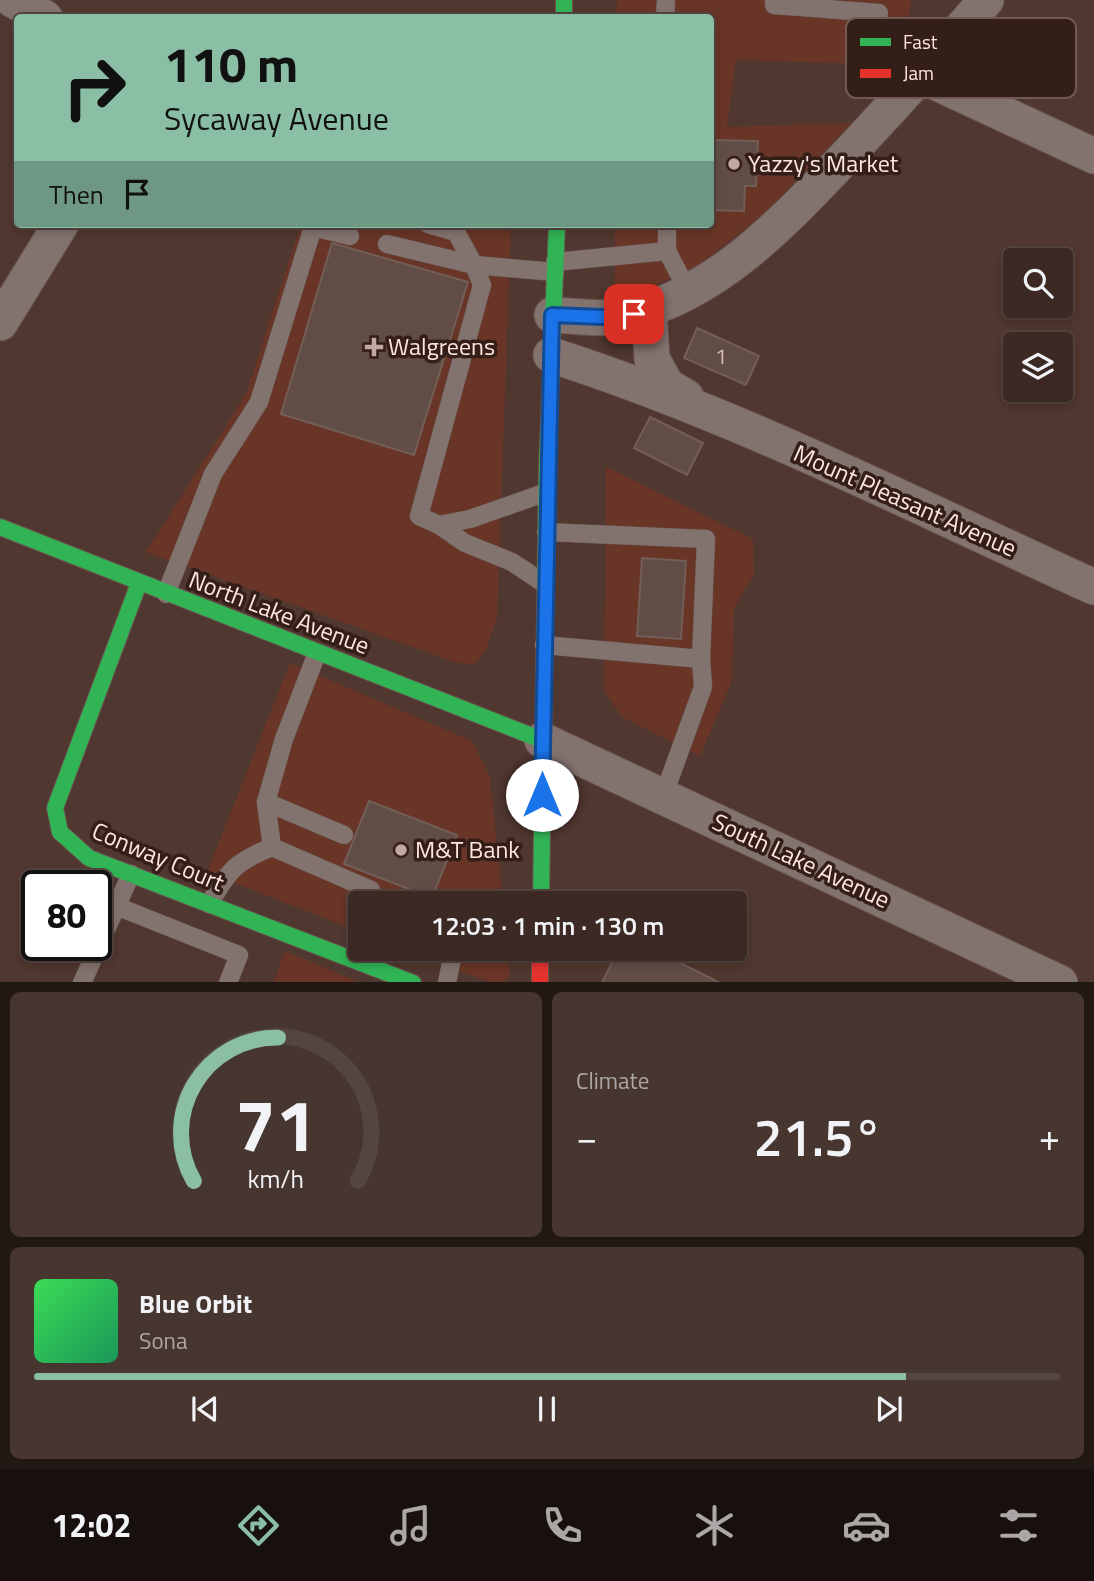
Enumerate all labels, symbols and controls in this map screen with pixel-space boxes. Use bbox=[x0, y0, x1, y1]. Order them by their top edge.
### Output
legend bbox=[846, 18, 1076, 98]
text: 110 m bbox=[164, 26, 298, 101]
text: Fast bbox=[903, 27, 938, 56]
icon: right bbox=[49, 42, 140, 133]
text: Jam bbox=[903, 58, 934, 87]
text: Sycaway Avenue bbox=[164, 94, 389, 142]
place label: Yazzy's Market bbox=[748, 145, 899, 181]
marker: Yazzy's Market bbox=[726, 156, 742, 172]
text: Then bbox=[49, 175, 104, 214]
icon: arrive bbox=[118, 175, 156, 213]
map controls bbox=[1003, 248, 1073, 402]
button: search bbox=[1003, 248, 1073, 318]
pin bbox=[604, 284, 664, 344]
icon: arrive bbox=[615, 295, 653, 333]
place label: Walgreens bbox=[388, 328, 495, 364]
button: layers bbox=[1003, 332, 1073, 402]
marker: Walgreens bbox=[366, 339, 382, 355]
house number: 1 bbox=[715, 340, 727, 372]
street label: Mount Pleasant Avenue bbox=[788, 435, 1023, 565]
street label: North Lake Avenue bbox=[184, 561, 375, 663]
position arrow bbox=[505, 758, 579, 832]
street label: South Lake Avenue bbox=[707, 803, 896, 917]
street label: Conway Court bbox=[87, 812, 230, 900]
place label: M&T Bank bbox=[415, 831, 520, 867]
marker: M&T Bank bbox=[393, 842, 409, 858]
speed limit sign: 80 bbox=[21, 870, 112, 961]
text: 12:03 · 1 min · 130 m bbox=[431, 906, 664, 945]
text: Climate bbox=[576, 1063, 649, 1098]
text: 71 bbox=[235, 1069, 317, 1179]
text: 21.5° bbox=[754, 1097, 882, 1176]
text: − bbox=[576, 1108, 597, 1166]
text: + bbox=[1039, 1108, 1060, 1166]
text: km/h bbox=[248, 1159, 304, 1197]
text: Blue Orbit bbox=[139, 1284, 252, 1323]
text: Sona bbox=[139, 1323, 187, 1358]
icon: previous bbox=[186, 1390, 224, 1428]
icon: pause bbox=[528, 1390, 566, 1428]
icon: next bbox=[870, 1390, 908, 1428]
text: 12:02 bbox=[51, 1501, 131, 1549]
icon: directions bbox=[234, 1501, 283, 1550]
icon: music bbox=[386, 1501, 435, 1550]
icon: phone bbox=[538, 1501, 587, 1550]
icon: climate bbox=[690, 1501, 739, 1550]
icon: car bbox=[842, 1501, 891, 1550]
icon: filters bbox=[994, 1501, 1043, 1550]

